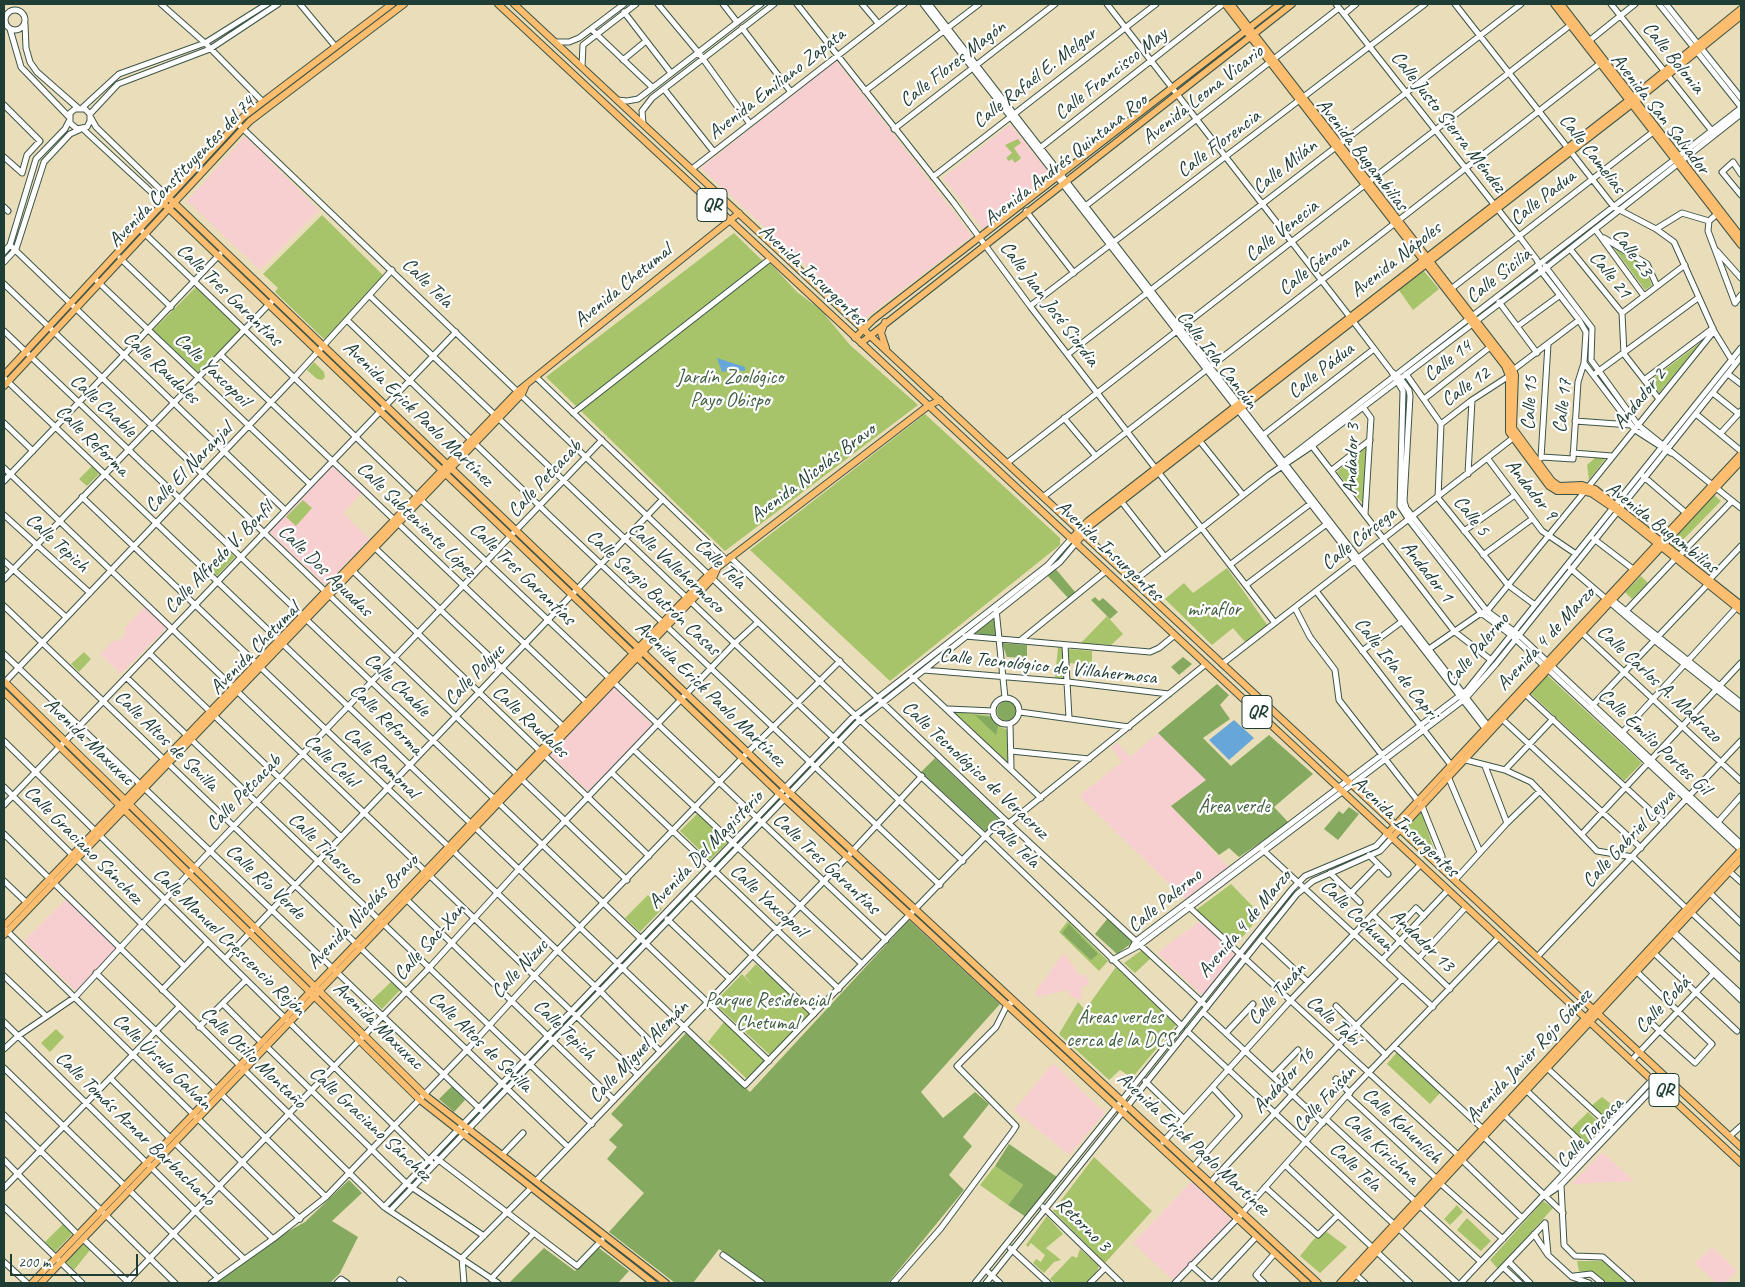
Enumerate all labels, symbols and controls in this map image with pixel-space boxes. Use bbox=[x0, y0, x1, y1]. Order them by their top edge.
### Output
street label: Calle Flores Magón bbox=[895, 15, 1011, 113]
street label: Calle Bolonia bbox=[1637, 17, 1709, 99]
street label: Calle Rafaél E. Melgar bbox=[968, 22, 1102, 134]
street label: Avenida Emiliano Zapata bbox=[704, 23, 850, 145]
street label: Calle Francisco May bbox=[1050, 23, 1172, 125]
street label: Avenida Leona Vicario bbox=[1138, 40, 1268, 150]
street label: Calle Justo Sierra Méndez bbox=[1385, 46, 1511, 198]
street label: Avenida San Salvador bbox=[1605, 49, 1715, 179]
street label: Avenida Andrés Quintana Roo bbox=[979, 89, 1153, 231]
street label: Avenida Constituyentes del 74 bbox=[104, 91, 260, 253]
street label: Avenida Bugambilias bbox=[1311, 94, 1413, 216]
street label: Calle Florencia bbox=[1172, 105, 1266, 183]
street label: Calle Camelias bbox=[1553, 109, 1631, 199]
street label: Calle Milán bbox=[1248, 134, 1322, 200]
street label: Calle Padua bbox=[1505, 165, 1581, 231]
road number: QR bbox=[697, 188, 727, 222]
street label: Calle Venecia bbox=[1240, 195, 1324, 267]
street label: Avenida Nápoles bbox=[1346, 217, 1446, 303]
street label: Avenida Insurgentes bbox=[754, 219, 870, 331]
street label: Calle 23 bbox=[1606, 224, 1658, 282]
street label: Calle Génova bbox=[1274, 231, 1354, 301]
street label: Calle Juan José Siordia bbox=[994, 237, 1104, 371]
street label: Calle Tres Garantías bbox=[171, 238, 287, 352]
street label: Avenida Chetumal bbox=[569, 239, 677, 333]
street label: Calle Sicilia bbox=[1461, 243, 1537, 309]
street label: Calle 21 bbox=[1584, 246, 1636, 304]
street label: Calle Tela bbox=[396, 253, 458, 313]
street label: Calle Isla Cancún bbox=[1171, 306, 1263, 414]
street label: Calle Raudales bbox=[118, 327, 204, 409]
street label: Calle Yaxcopoil bbox=[169, 328, 255, 412]
street label: Calle 14 bbox=[1419, 335, 1477, 387]
street label: Avenida Erick Paolo Martínez bbox=[338, 336, 498, 492]
street label: Calle Pádua bbox=[1283, 338, 1359, 404]
street label: Calle 12 bbox=[1437, 362, 1495, 412]
street label: Andador 2 bbox=[1608, 364, 1672, 434]
park label: Jardín Zoológico Payo Obispo bbox=[677, 366, 783, 413]
street label: Calle Chable bbox=[65, 369, 141, 443]
street label: Calle 15 bbox=[1517, 375, 1543, 431]
street label: Calle 17 bbox=[1548, 378, 1578, 434]
street label: Calle Reforma bbox=[50, 400, 134, 482]
street label: Calle El Naranjal bbox=[140, 418, 238, 518]
street label: Avenida Nicolás Bravo bbox=[746, 418, 880, 528]
street label: Andador 3 bbox=[1339, 423, 1365, 495]
street label: Calle Petcacab bbox=[503, 435, 587, 523]
street label: Andador 9 bbox=[1500, 454, 1562, 526]
street label: Calle Subteniente López bbox=[351, 457, 481, 583]
street label: Avenida Bugambilias bbox=[1601, 477, 1723, 579]
street label: Calle 5 bbox=[1448, 491, 1494, 541]
street label: Avenida Insurgentes bbox=[1051, 495, 1167, 607]
street label: Calle Alfredo V. Bonfil bbox=[159, 497, 279, 619]
street label: Calle Córcega bbox=[1317, 502, 1401, 576]
street label: Calle Tepich bbox=[20, 508, 94, 578]
street label: Calle Tres Garantías bbox=[464, 517, 580, 631]
street label: Calle Vallehermoso bbox=[623, 517, 729, 619]
street label: Calle Dos Aguadas bbox=[273, 520, 377, 622]
street label: Calle Sergio Butrón Casas bbox=[581, 525, 725, 661]
street label: Calle Tela bbox=[689, 534, 751, 594]
street label: Andador 1 bbox=[1396, 536, 1458, 608]
street label: Avenida 4 de Marzo bbox=[1492, 582, 1600, 696]
street label: Avenida Chetumal bbox=[205, 598, 305, 700]
park label: miraflor bbox=[1187, 598, 1241, 622]
street label: Calle Palermo bbox=[1439, 608, 1515, 692]
street label: Calle Isla de Capri bbox=[1348, 613, 1444, 725]
street label: Avenida Erick Paolo Martínez bbox=[630, 616, 790, 772]
street label: Calle Carlos A. Madrazo bbox=[1592, 620, 1726, 748]
street label: Calle Polyuc bbox=[440, 639, 510, 711]
street label: Calle Tecnológico de Villahermosa bbox=[938, 644, 1158, 690]
street label: Calle Chable bbox=[359, 648, 435, 722]
street label: Calle Reforma bbox=[344, 679, 428, 761]
street label: Calle Raudales bbox=[487, 681, 573, 763]
street label: Calle Emilio Portes Gil bbox=[1593, 684, 1715, 800]
street label: Calle Altos de Sevilla bbox=[109, 685, 223, 797]
street label: Avenida Maxuxac bbox=[39, 693, 139, 791]
street label: Calle Tecnológico de Veracruz bbox=[897, 696, 1053, 844]
road number: QR bbox=[1242, 696, 1272, 729]
street label: Calle Ramonal bbox=[338, 722, 424, 804]
street label: Calle Celul bbox=[299, 729, 363, 793]
street label: Calle Petcacab bbox=[201, 750, 287, 836]
street label: Avenida Insurgentes bbox=[1347, 771, 1463, 883]
street label: Calle Graciano Sánchez bbox=[19, 781, 147, 909]
street label: Calle Gabriel Leyva bbox=[1577, 785, 1681, 893]
street label: Avenida Del Magisterio bbox=[643, 786, 769, 914]
park label: Área verde bbox=[1198, 795, 1270, 819]
street label: Calle Tihosuco bbox=[283, 808, 367, 890]
street label: Calle Tres Garantías bbox=[767, 808, 885, 920]
street label: Calle Tela bbox=[983, 813, 1045, 873]
street label: Calle Río Verde bbox=[220, 839, 310, 925]
street label: Avenida Nicolás Bravo bbox=[302, 849, 424, 975]
street label: Calle Yaxcopoil bbox=[725, 859, 811, 943]
street label: Calle Manuel Crescencio Rejón bbox=[148, 863, 310, 1021]
street label: Calle Palermo bbox=[1123, 864, 1207, 938]
street label: Avenida 4 de Marzo bbox=[1193, 865, 1297, 983]
street label: Calle Cochuan bbox=[1315, 875, 1399, 957]
street label: Calle Sac-Xan bbox=[389, 898, 471, 986]
street label: Andador 13 bbox=[1385, 904, 1459, 978]
street label: Calle Nizuc bbox=[486, 934, 554, 1004]
street label: Calle Tucán bbox=[1243, 958, 1311, 1030]
street label: Calle Cobá bbox=[1630, 971, 1696, 1039]
street label: Avenida Maxuxac bbox=[328, 977, 428, 1075]
street label: Avenida Javier Rojo Gómez bbox=[1461, 984, 1597, 1128]
street label: Calle Altos de Sevilla bbox=[423, 986, 537, 1098]
park label: Parque Residencial Chetumal bbox=[705, 989, 829, 1036]
street label: Calle Tabí bbox=[1301, 990, 1365, 1052]
street label: Calle Tepich bbox=[528, 994, 600, 1066]
street label: Calle Miguel Alemán bbox=[584, 996, 694, 1108]
street label: Calle Otilio Montaño bbox=[195, 1002, 311, 1114]
park label: Áreas verdes cerca de la DCS bbox=[1066, 1006, 1174, 1053]
street label: Calle Úrsulo Galván bbox=[107, 1009, 217, 1115]
street label: Andador 16 bbox=[1248, 1043, 1320, 1119]
street label: Calle Tomás Aznar Barbachano bbox=[50, 1046, 220, 1212]
street label: Calle Graciano Sánchez bbox=[304, 1061, 436, 1187]
street label: Calle Faisán bbox=[1288, 1061, 1362, 1137]
street label: Avenida Erick Paolo Martínez bbox=[1112, 1067, 1274, 1221]
road number: QR bbox=[1649, 1074, 1679, 1106]
street label: Calle Kohunlich bbox=[1357, 1083, 1447, 1169]
street label: Calle Torcasa bbox=[1551, 1093, 1629, 1173]
street label: Calle Kirichna bbox=[1338, 1108, 1424, 1190]
street label: Calle Tela bbox=[1324, 1137, 1386, 1197]
street label: Retorno 3 bbox=[1051, 1193, 1115, 1257]
scale bar bbox=[12, 1244, 140, 1276]
text: 200 m bbox=[18, 1253, 50, 1272]

